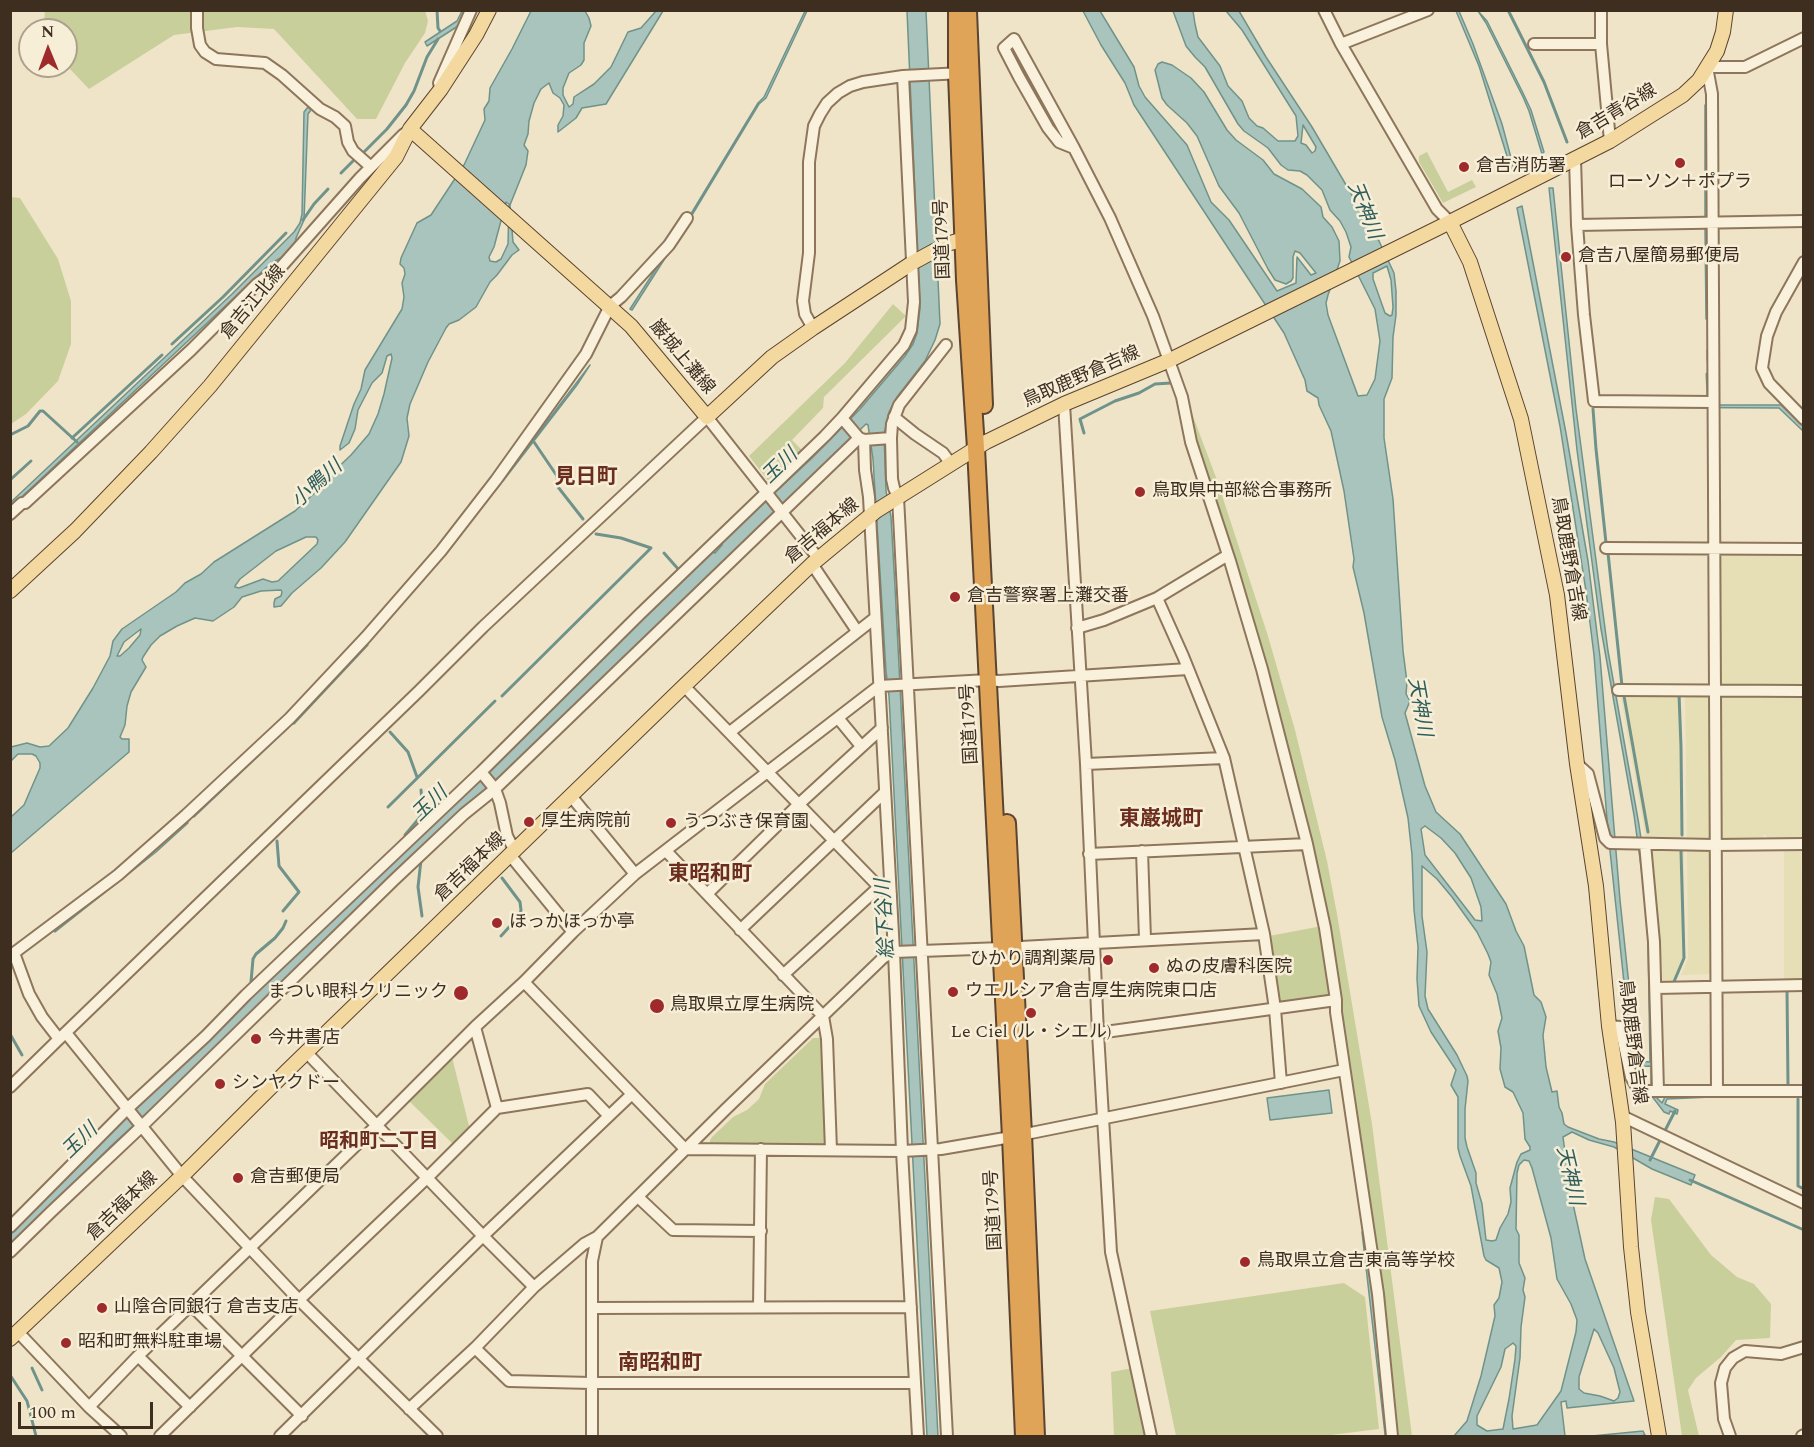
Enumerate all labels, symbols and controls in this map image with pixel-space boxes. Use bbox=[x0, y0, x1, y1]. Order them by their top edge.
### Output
north arrow bbox=[18, 18, 78, 78]
text: N bbox=[41, 20, 54, 44]
street label: 倉吉青谷線 bbox=[1573, 81, 1661, 145]
place label: 倉吉消防署 bbox=[1476, 156, 1566, 178]
marker: ローソン＋ポプラ bbox=[1673, 156, 1687, 170]
marker: 倉吉消防署 bbox=[1457, 160, 1471, 174]
place label: ローソン＋ポプラ bbox=[1608, 172, 1752, 194]
water label: 天神川 bbox=[1341, 179, 1385, 243]
street label: 国道179号 bbox=[932, 198, 956, 280]
place label: 倉吉八屋簡易郵便局 bbox=[1578, 246, 1740, 268]
marker: 倉吉八屋簡易郵便局 bbox=[1559, 250, 1573, 264]
street label: 倉吉江北線 bbox=[217, 262, 291, 344]
street label: 巌城上灘線 bbox=[644, 317, 718, 399]
street label: 鳥取鹿野倉吉線 bbox=[1020, 343, 1144, 413]
water label: 玉川 bbox=[758, 444, 804, 490]
water label: 小鴨川 bbox=[288, 456, 348, 514]
district label: 見日町 bbox=[555, 466, 617, 492]
place label: 鳥取県中部総合事務所 bbox=[1152, 481, 1332, 503]
marker: 鳥取県中部総合事務所 bbox=[1133, 485, 1147, 499]
street label: 倉吉福本線 bbox=[782, 495, 864, 569]
street label: 鳥取鹿野倉吉線 bbox=[1545, 495, 1589, 623]
place label: 倉吉警察署上灘交番 bbox=[967, 586, 1129, 608]
marker: 倉吉警察署上灘交番 bbox=[948, 590, 962, 604]
water label: 天神川 bbox=[1401, 675, 1435, 739]
street label: 国道179号 bbox=[958, 683, 984, 765]
water label: 玉川 bbox=[408, 782, 454, 828]
district label: 東巌城町 bbox=[1119, 808, 1203, 834]
place label: 厚生病院前 bbox=[541, 811, 631, 833]
place label: うつぶき保育園 bbox=[683, 812, 809, 834]
marker: 厚生病院前 bbox=[522, 815, 536, 829]
marker: うつぶき保育園 bbox=[664, 816, 678, 830]
street label: 倉吉福本線 bbox=[431, 829, 511, 907]
district label: 東昭和町 bbox=[668, 863, 752, 889]
water label: 絵下谷川 bbox=[873, 878, 901, 960]
place label: ほっかほっか亭 bbox=[509, 912, 635, 934]
marker: ほっかほっか亭 bbox=[490, 916, 504, 930]
place label: ひかり調剤薬局 bbox=[970, 949, 1096, 971]
marker: ひかり調剤薬局 bbox=[1101, 953, 1115, 967]
place label: ぬの皮膚科医院 bbox=[1166, 957, 1292, 979]
marker: ぬの皮膚科医院 bbox=[1147, 961, 1161, 975]
street label: 鳥取鹿野倉吉線 bbox=[1613, 978, 1649, 1106]
place label: ウエルシア倉吉厚生病院東口店 bbox=[965, 981, 1217, 1003]
place label: まつい眼科クリニック bbox=[268, 982, 448, 1004]
marker: まつい眼科クリニック bbox=[452, 984, 470, 1002]
marker: ウエルシア倉吉厚生病院東口店 bbox=[946, 985, 960, 999]
place label: 鳥取県立厚生病院 bbox=[670, 995, 814, 1017]
marker: 鳥取県立厚生病院 bbox=[648, 997, 666, 1015]
marker: Le Ciel (ル・シエル) bbox=[1024, 1006, 1038, 1020]
place label: Le Ciel (ル・シエル) bbox=[951, 1022, 1111, 1044]
place label: 今井書店 bbox=[268, 1028, 340, 1050]
marker: 今井書店 bbox=[249, 1032, 263, 1046]
place label: シンヤクドー bbox=[232, 1073, 340, 1095]
marker: シンヤクドー bbox=[213, 1077, 227, 1091]
water label: 玉川 bbox=[58, 1119, 104, 1165]
district label: 昭和町二丁目 bbox=[319, 1131, 439, 1155]
water label: 天神川 bbox=[1550, 1144, 1586, 1208]
place label: 倉吉郵便局 bbox=[250, 1167, 340, 1189]
street label: 倉吉福本線 bbox=[83, 1168, 163, 1246]
street label: 国道179号 bbox=[982, 1169, 1008, 1251]
marker: 倉吉郵便局 bbox=[231, 1171, 245, 1185]
place label: 鳥取県立倉吉東高等学校 bbox=[1257, 1251, 1455, 1273]
marker: 鳥取県立倉吉東高等学校 bbox=[1238, 1255, 1252, 1269]
place label: 山陰合同銀行 倉吉支店 bbox=[114, 1297, 298, 1319]
marker: 山陰合同銀行 倉吉支店 bbox=[95, 1301, 109, 1315]
place label: 昭和町無料駐車場 bbox=[78, 1332, 222, 1354]
marker: 昭和町無料駐車場 bbox=[59, 1336, 73, 1350]
district label: 南昭和町 bbox=[618, 1352, 702, 1378]
scale bar bbox=[21, 1390, 156, 1428]
text: 100 m bbox=[29, 1399, 76, 1426]

